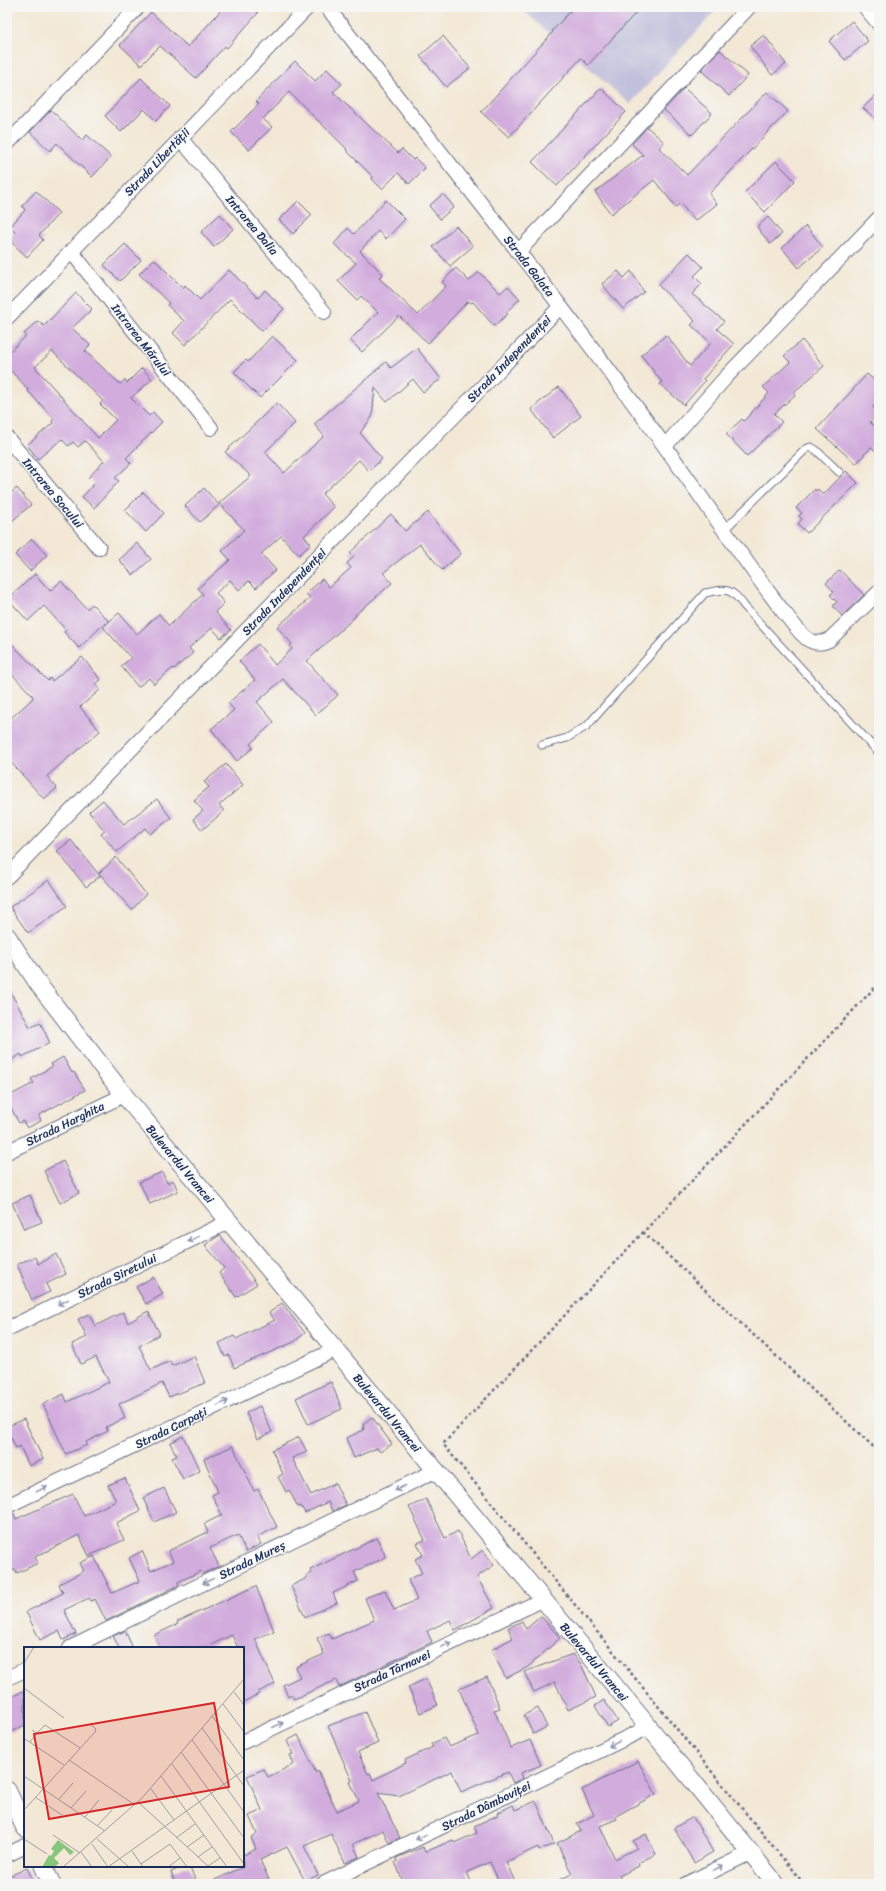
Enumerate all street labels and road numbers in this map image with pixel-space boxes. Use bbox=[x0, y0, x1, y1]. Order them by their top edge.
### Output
street label: Strada Libertății bbox=[118, 122, 196, 201]
street label: Intrarea Dalia bbox=[219, 189, 284, 260]
street label: Strada Galata bbox=[498, 230, 561, 302]
street label: Intrarea Mărului bbox=[105, 298, 177, 382]
street label: Strada Independenței bbox=[461, 310, 557, 408]
street label: Intrarea Socului bbox=[16, 452, 90, 534]
street label: Strada Independenței bbox=[236, 543, 332, 641]
street label: Strada Harghita bbox=[22, 1095, 109, 1153]
street label: Bulevardul Vrancei bbox=[140, 1119, 220, 1209]
street label: Strada Siretului bbox=[74, 1247, 161, 1305]
street label: Bulevardul Vrancei bbox=[347, 1368, 427, 1458]
street label: Strada Carpați bbox=[131, 1401, 212, 1455]
street label: Strada Mureș bbox=[215, 1534, 290, 1586]
street label: Bulevardul Vrancei bbox=[554, 1617, 634, 1707]
street label: Strada Târnavei bbox=[350, 1643, 435, 1699]
street label: Strada Dâmboviței bbox=[437, 1774, 535, 1837]

